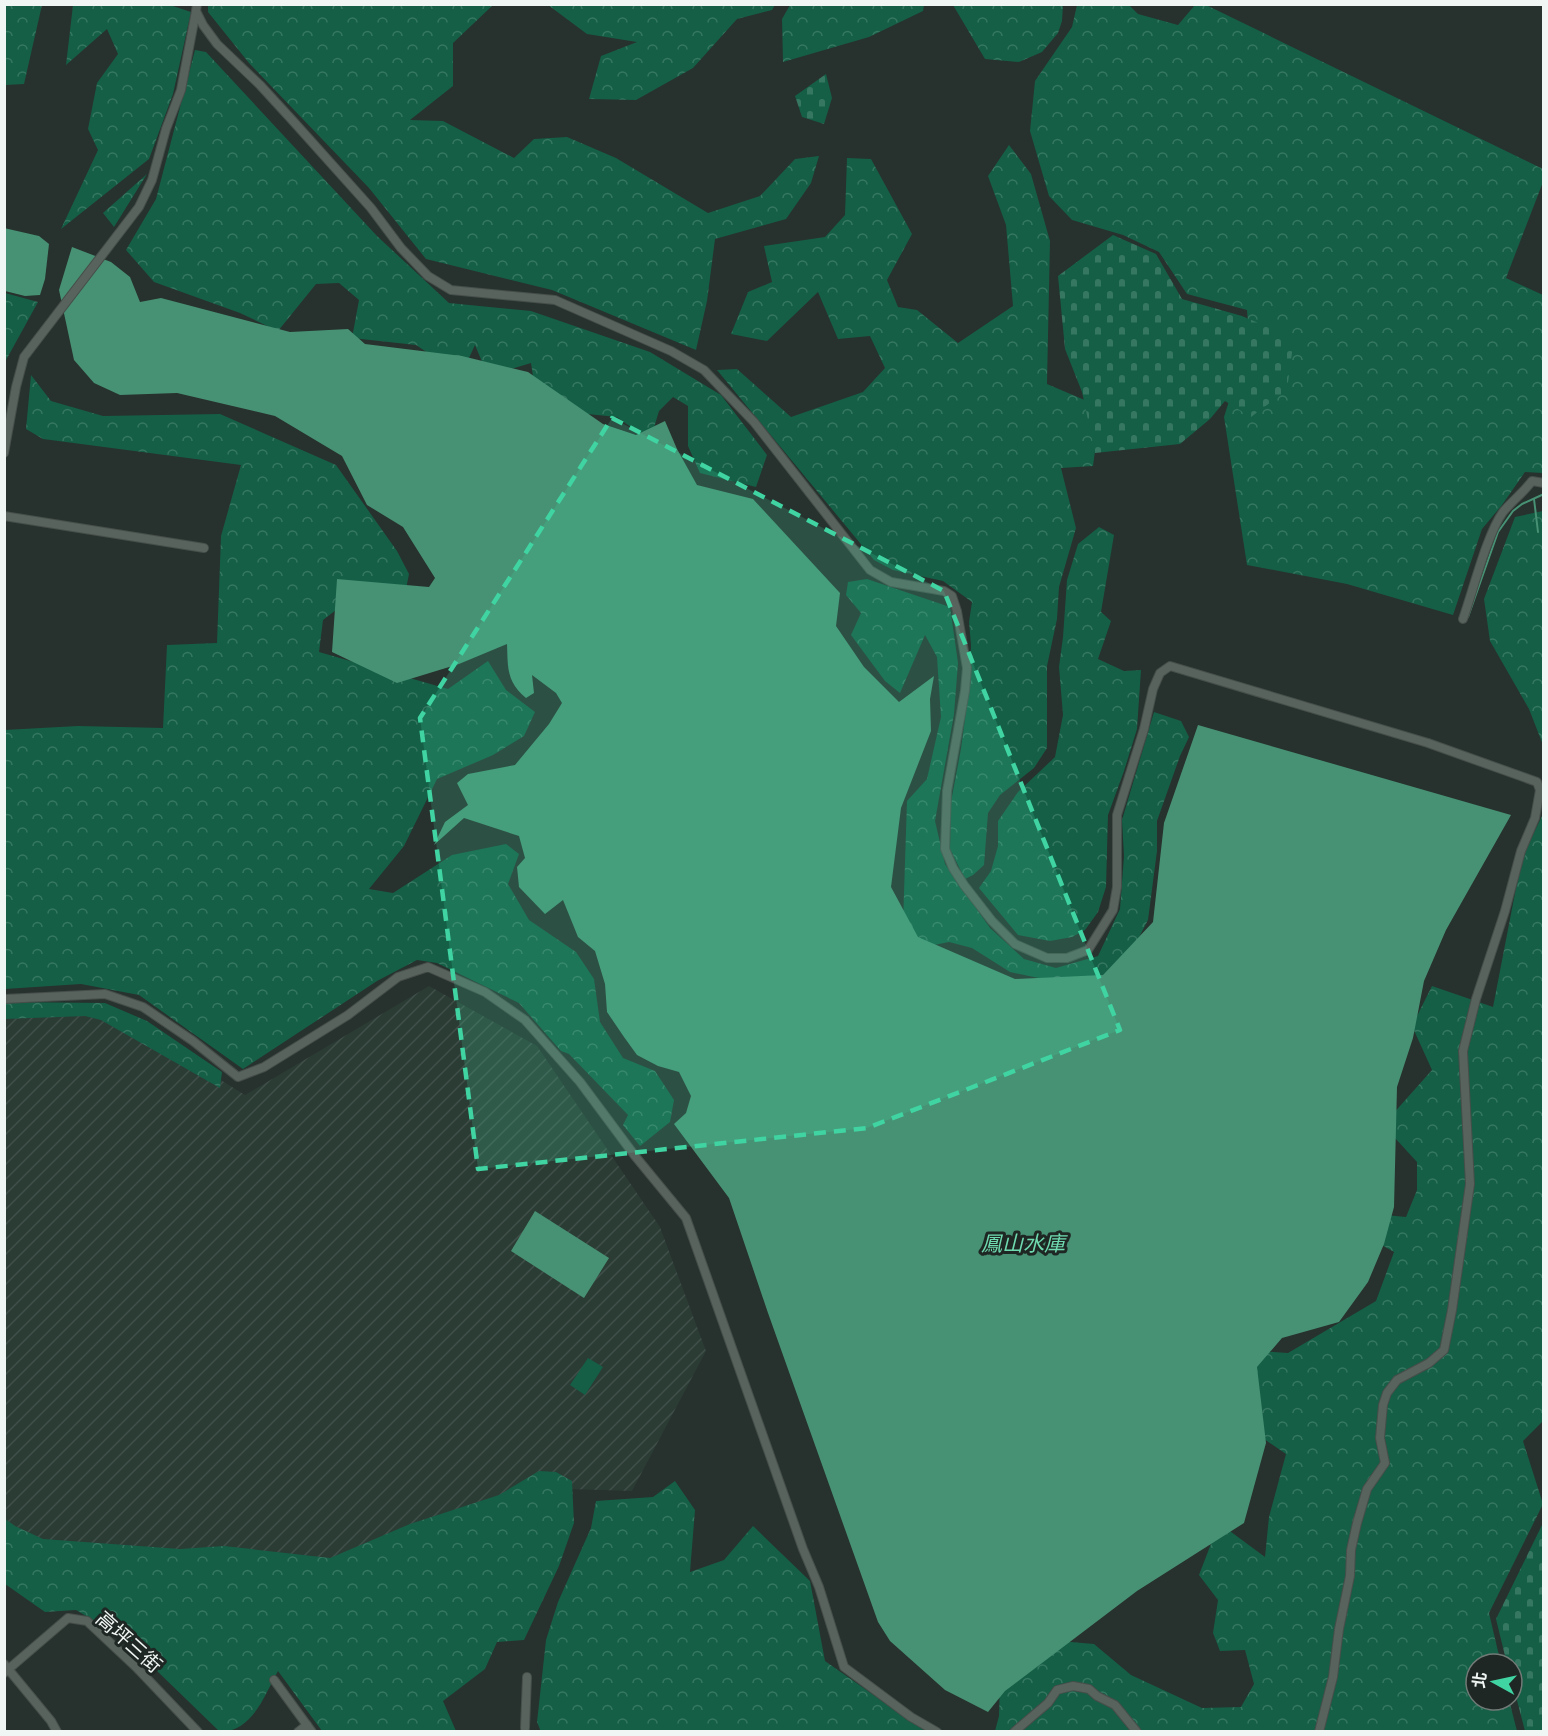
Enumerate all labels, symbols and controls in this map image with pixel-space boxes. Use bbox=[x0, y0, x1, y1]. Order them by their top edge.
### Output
water label: 鳳山水庫 bbox=[981, 1230, 1068, 1255]
street label: 高坪三街 bbox=[92, 1606, 167, 1677]
north arrow bbox=[1464, 1652, 1524, 1712]
text: 北 bbox=[1468, 1671, 1489, 1689]

